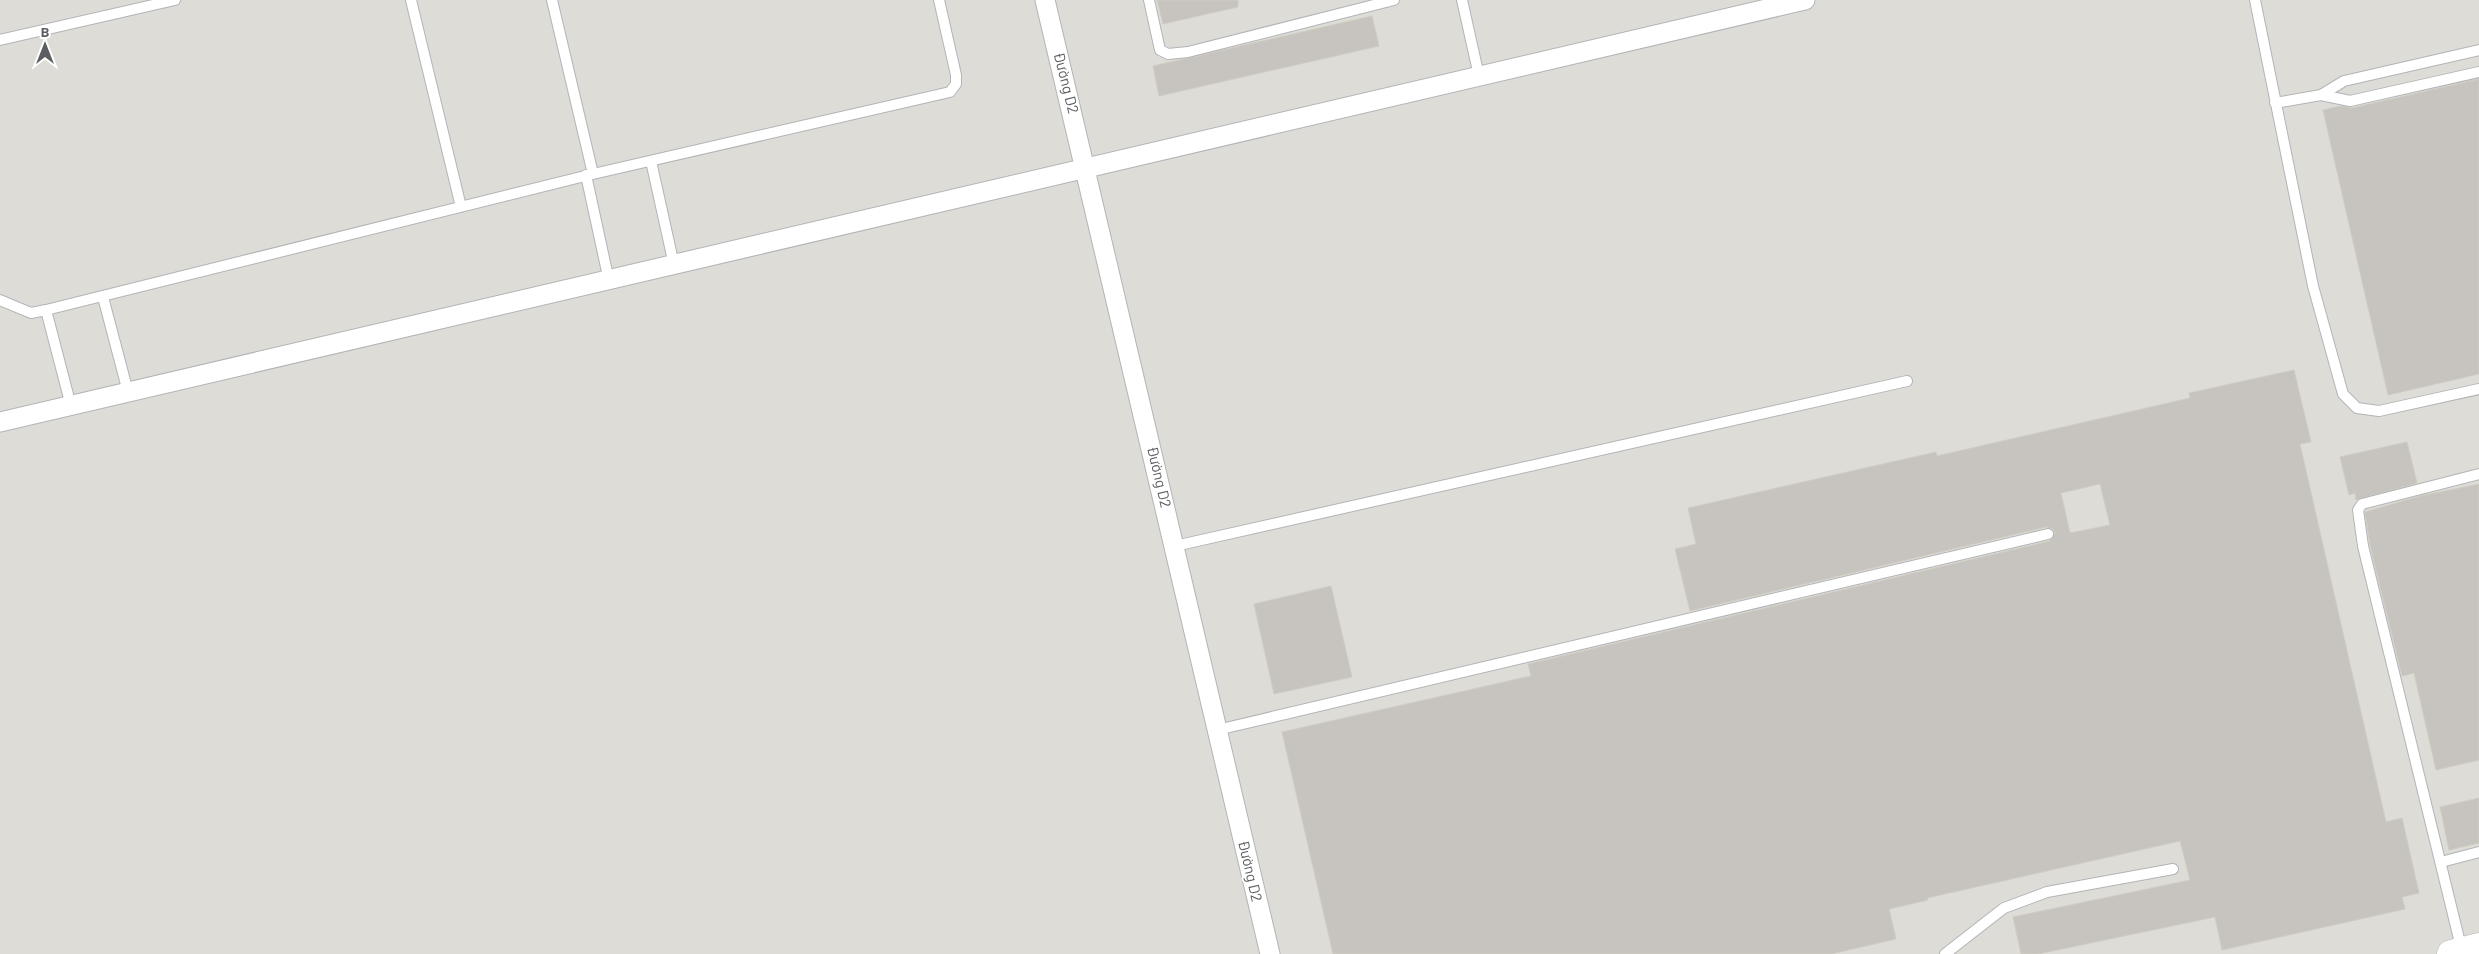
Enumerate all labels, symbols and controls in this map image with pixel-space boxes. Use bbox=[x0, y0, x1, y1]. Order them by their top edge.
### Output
north arrow bbox=[20, 20, 70, 70]
text: B bbox=[41, 23, 49, 40]
street label: Đường D2 bbox=[1051, 50, 1083, 115]
street label: Đường D2 bbox=[1144, 444, 1176, 509]
street label: Đường D2 bbox=[1235, 838, 1267, 903]

